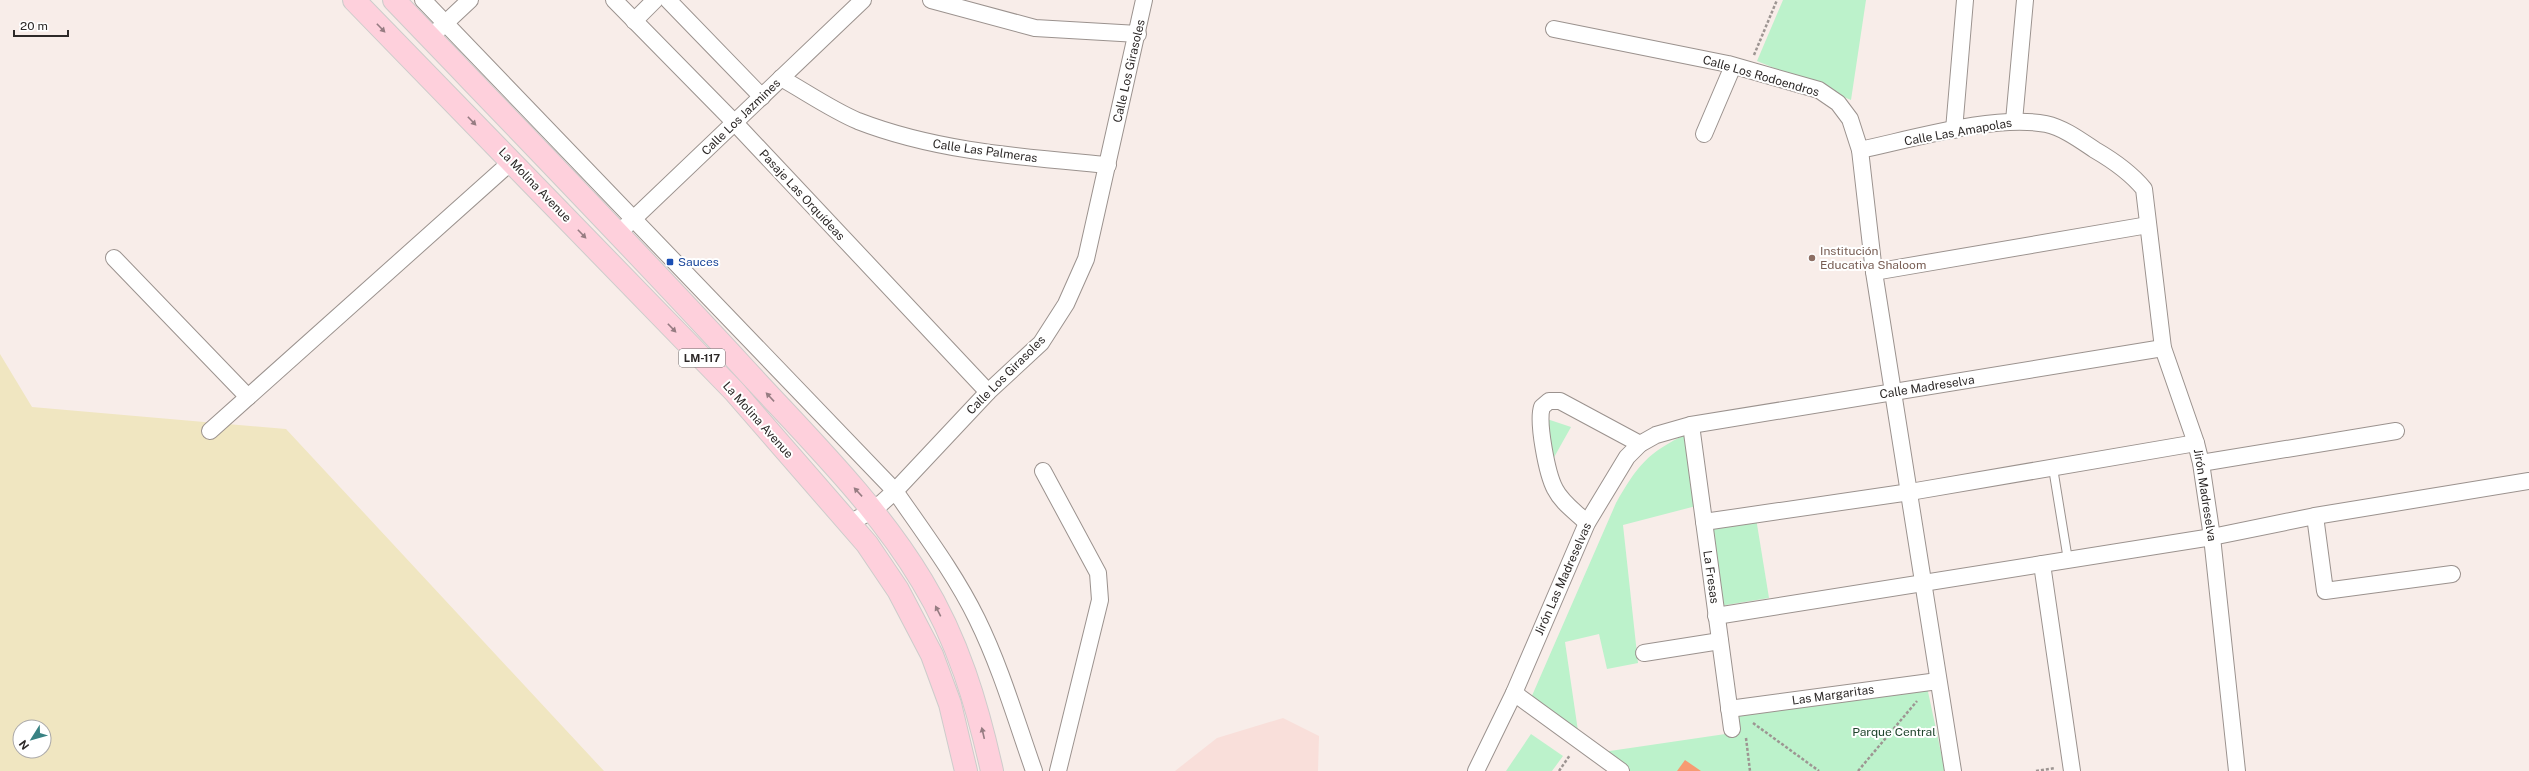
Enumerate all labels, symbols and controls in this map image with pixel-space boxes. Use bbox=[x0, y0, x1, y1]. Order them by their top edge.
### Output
scale bar bbox=[14, 12, 68, 38]
street label: Calle Los Girasoles bbox=[1110, 18, 1148, 124]
text: 20 m bbox=[20, 19, 48, 33]
one-way arrow bbox=[376, 23, 386, 33]
street label: Calle Los Rodoendros bbox=[1701, 53, 1821, 99]
street label: Calle Los Jazmines bbox=[699, 76, 783, 158]
one-way arrow bbox=[467, 116, 477, 126]
street label: Calle Las Amapolas bbox=[1903, 116, 2013, 148]
street label: Calle Las Palmeras bbox=[932, 137, 1038, 165]
street label: La Molina Avenue bbox=[496, 145, 574, 225]
street label: Pasaje Las Orquídeas bbox=[756, 147, 848, 243]
one-way arrow bbox=[577, 229, 587, 239]
place label: Institución Educativa Shaloom bbox=[1820, 244, 1926, 272]
marker: Institución Educativa Shaloom bbox=[1807, 253, 1817, 263]
place label: Sauces bbox=[678, 255, 719, 269]
marker: Sauces bbox=[665, 257, 675, 267]
one-way arrow bbox=[667, 323, 677, 333]
street label: Calle Los Girasoles bbox=[964, 333, 1048, 417]
road number: LM-117 bbox=[679, 349, 725, 367]
street label: Calle Madreselva bbox=[1879, 373, 1975, 401]
street label: La Molina Avenue bbox=[720, 379, 796, 461]
one-way arrow bbox=[766, 392, 775, 401]
street label: Jirón Madreselva bbox=[2191, 448, 2219, 542]
one-way arrow bbox=[854, 488, 863, 497]
street label: Jirón Las Madreselvas bbox=[1532, 521, 1594, 637]
street label: La Fresas bbox=[1700, 550, 1722, 604]
one-way arrow bbox=[935, 605, 942, 617]
street label: Las Margaritas bbox=[1791, 682, 1875, 708]
north arrow bbox=[12, 719, 52, 759]
park label: Parque Central bbox=[1852, 725, 1936, 739]
one-way arrow bbox=[980, 727, 986, 739]
text: N bbox=[17, 738, 31, 752]

